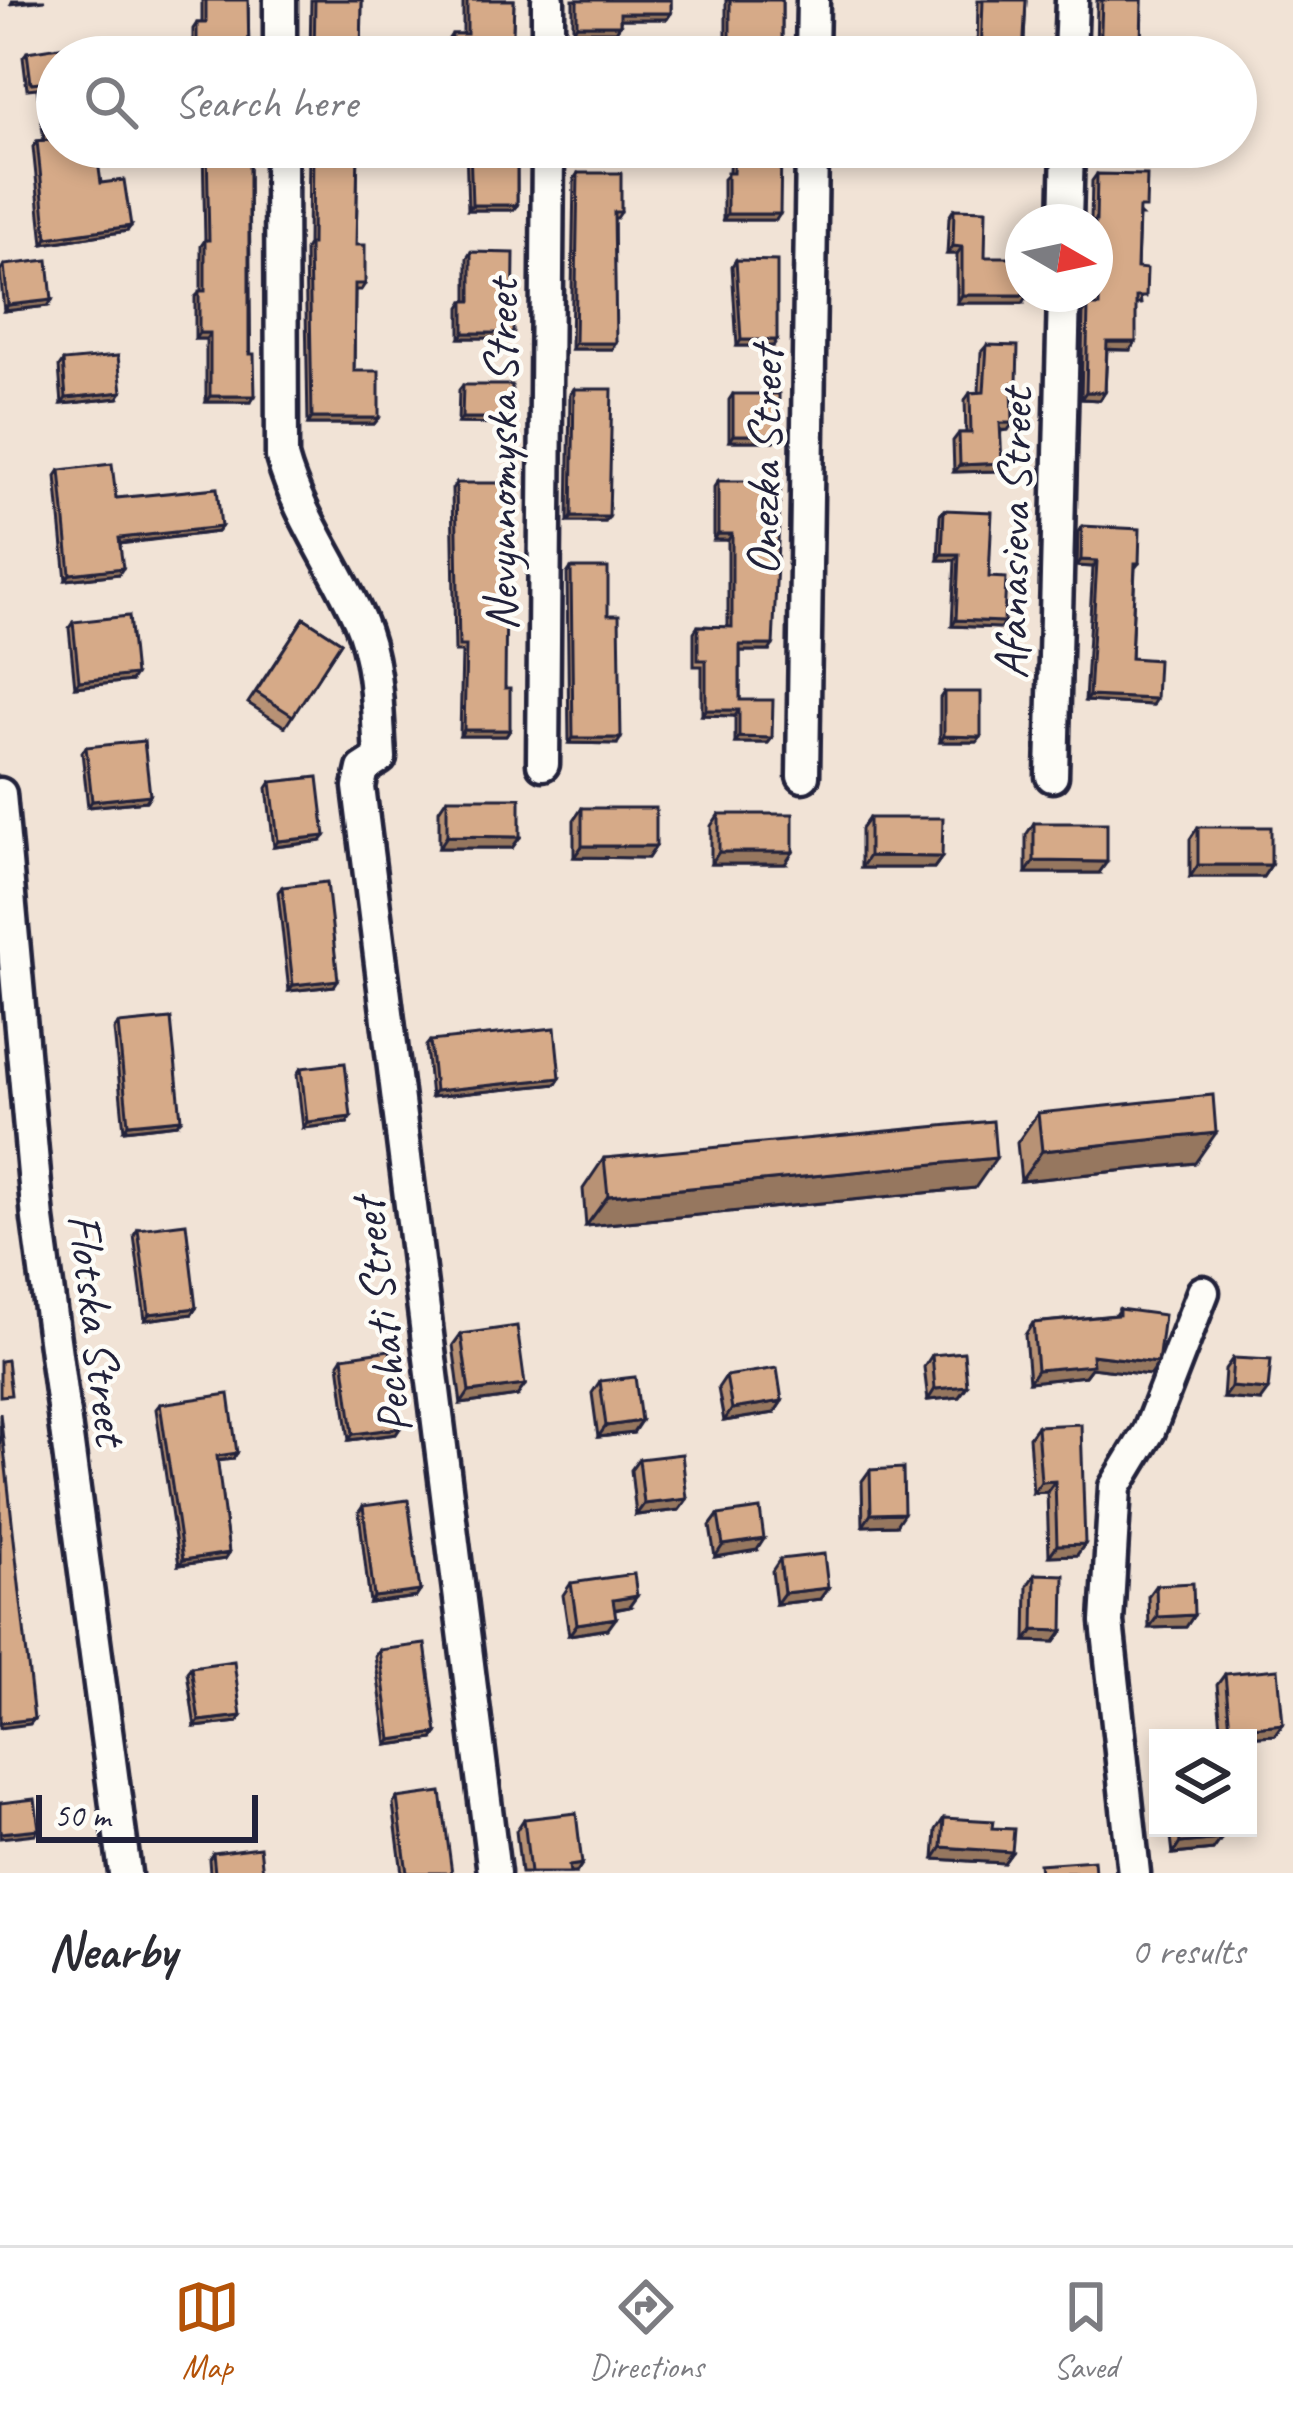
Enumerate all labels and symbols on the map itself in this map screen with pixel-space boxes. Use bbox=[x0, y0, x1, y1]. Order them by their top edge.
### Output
north arrow bbox=[1005, 204, 1113, 312]
street label: Nevynnomyska Street bbox=[471, 275, 531, 631]
street label: Onezka Street bbox=[732, 340, 796, 576]
street label: Afanasieva Street bbox=[980, 384, 1046, 680]
street label: Pechati Street bbox=[336, 1189, 425, 1437]
street label: Flotska Street bbox=[54, 1210, 142, 1452]
scale bar bbox=[36, 1789, 258, 1842]

